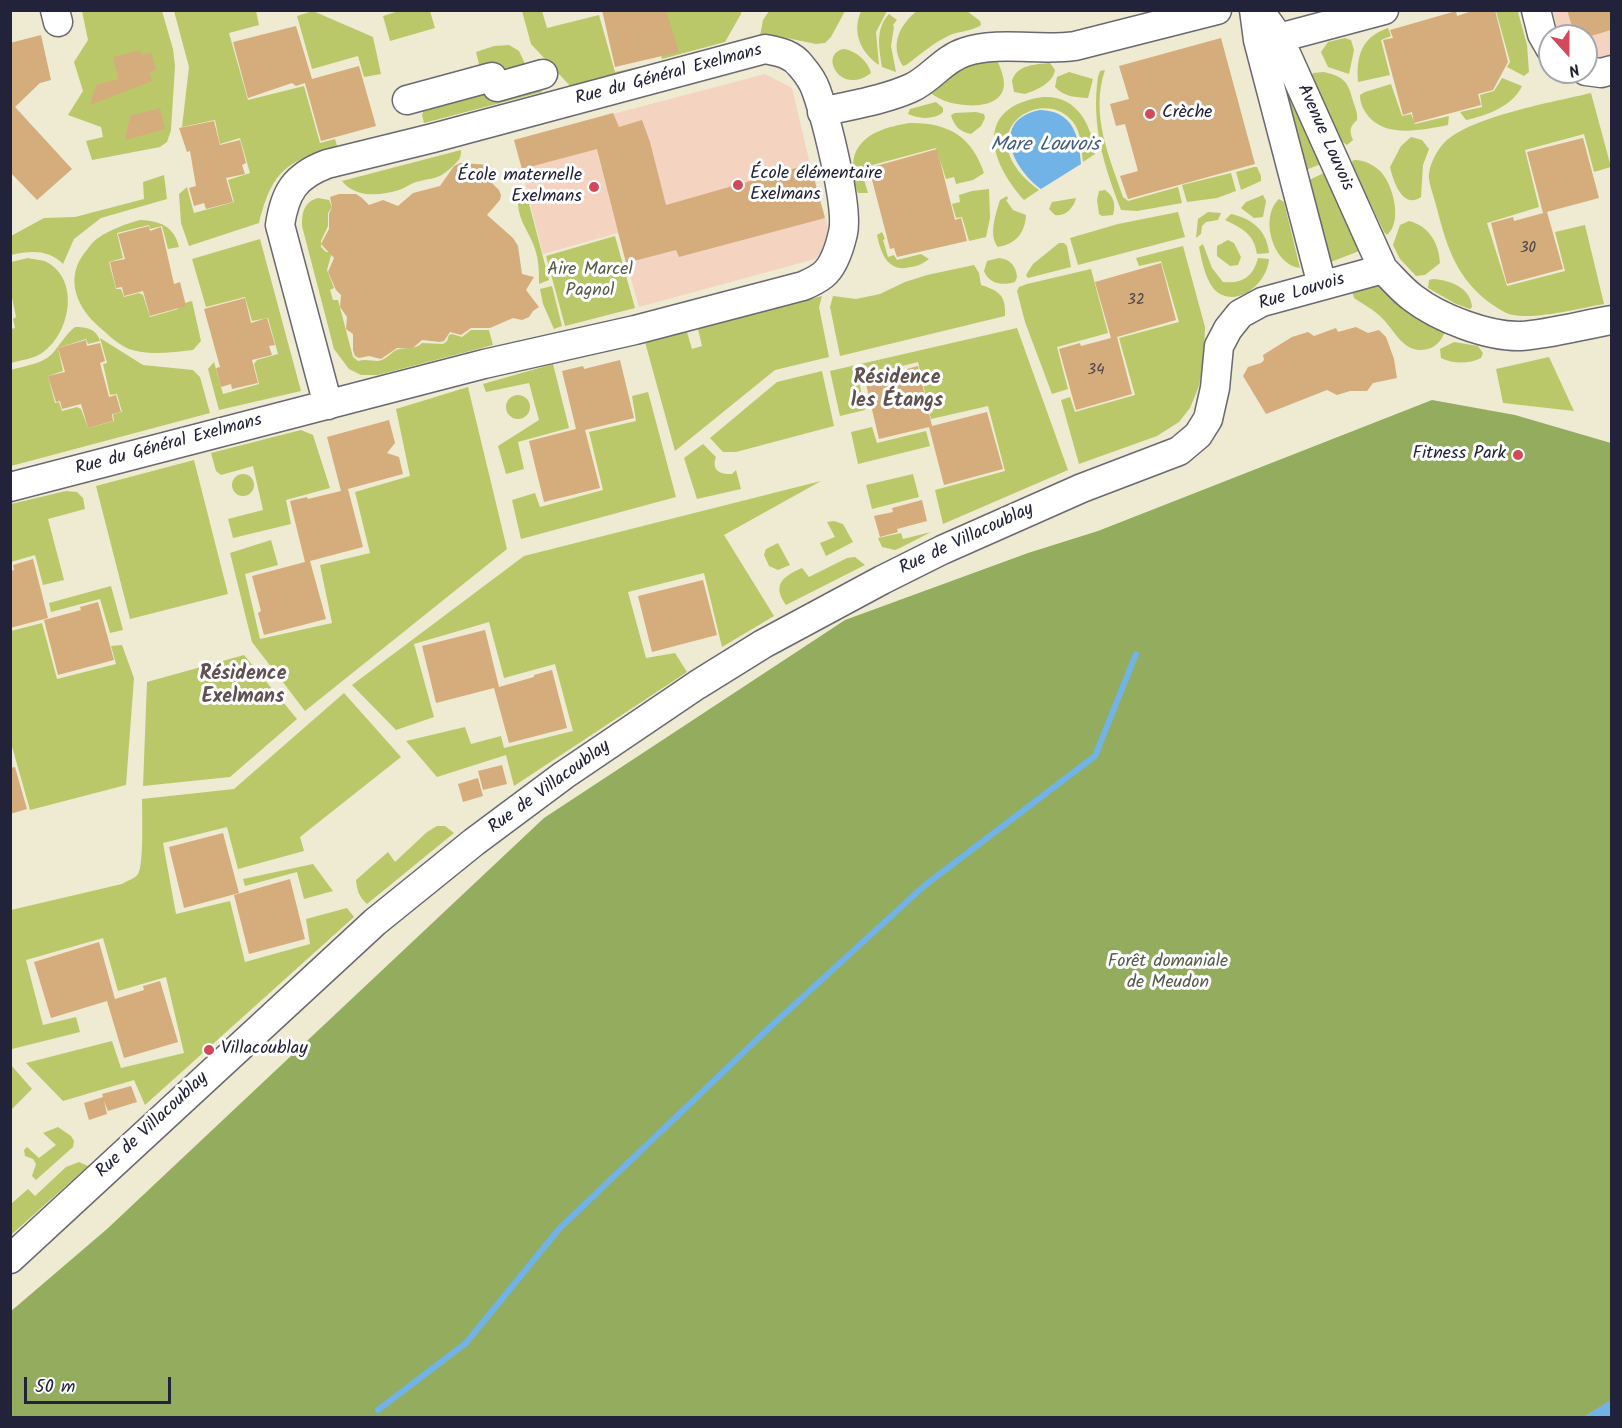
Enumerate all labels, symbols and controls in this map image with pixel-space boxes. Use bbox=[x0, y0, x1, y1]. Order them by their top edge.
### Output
north arrow bbox=[1538, 24, 1598, 84]
street label: Rue du Général Exelmans bbox=[573, 41, 765, 111]
text: N bbox=[1565, 56, 1583, 83]
street label: Avenue Louvois bbox=[1291, 81, 1357, 195]
place label: Crèche bbox=[1162, 103, 1212, 125]
marker: Crèche bbox=[1143, 107, 1157, 121]
water label: Mare Louvois bbox=[990, 135, 1100, 159]
place label: École élémentaire Exelmans bbox=[750, 164, 882, 207]
place label: École maternelle Exelmans bbox=[457, 166, 582, 208]
marker: École élémentaire Exelmans bbox=[731, 178, 745, 192]
marker: École maternelle Exelmans bbox=[587, 180, 601, 194]
house number: 30 bbox=[1520, 240, 1536, 258]
park label: Aire Marcel Pagnol bbox=[547, 260, 633, 302]
street label: Rue Louvois bbox=[1256, 270, 1348, 316]
house number: 32 bbox=[1127, 292, 1145, 310]
house number: 34 bbox=[1088, 362, 1104, 380]
district label: Résidence les Étangs bbox=[851, 368, 943, 415]
street label: Rue du Général Exelmans bbox=[73, 411, 265, 481]
place label: Fitness Park bbox=[1412, 444, 1506, 466]
marker: Fitness Park bbox=[1511, 448, 1525, 462]
street label: Rue de Villacoublay bbox=[897, 499, 1037, 581]
district label: Résidence Exelmans bbox=[200, 664, 286, 711]
street label: Rue de Villacoublay bbox=[485, 737, 615, 839]
park label: Forêt domaniale de Meudon bbox=[1108, 952, 1228, 994]
place label: Villacoublay bbox=[221, 1039, 308, 1061]
marker: Villacoublay bbox=[202, 1043, 216, 1057]
street label: Rue de Villacoublay bbox=[92, 1068, 214, 1184]
scale bar bbox=[27, 1365, 174, 1403]
text: 50 m bbox=[35, 1373, 75, 1402]

